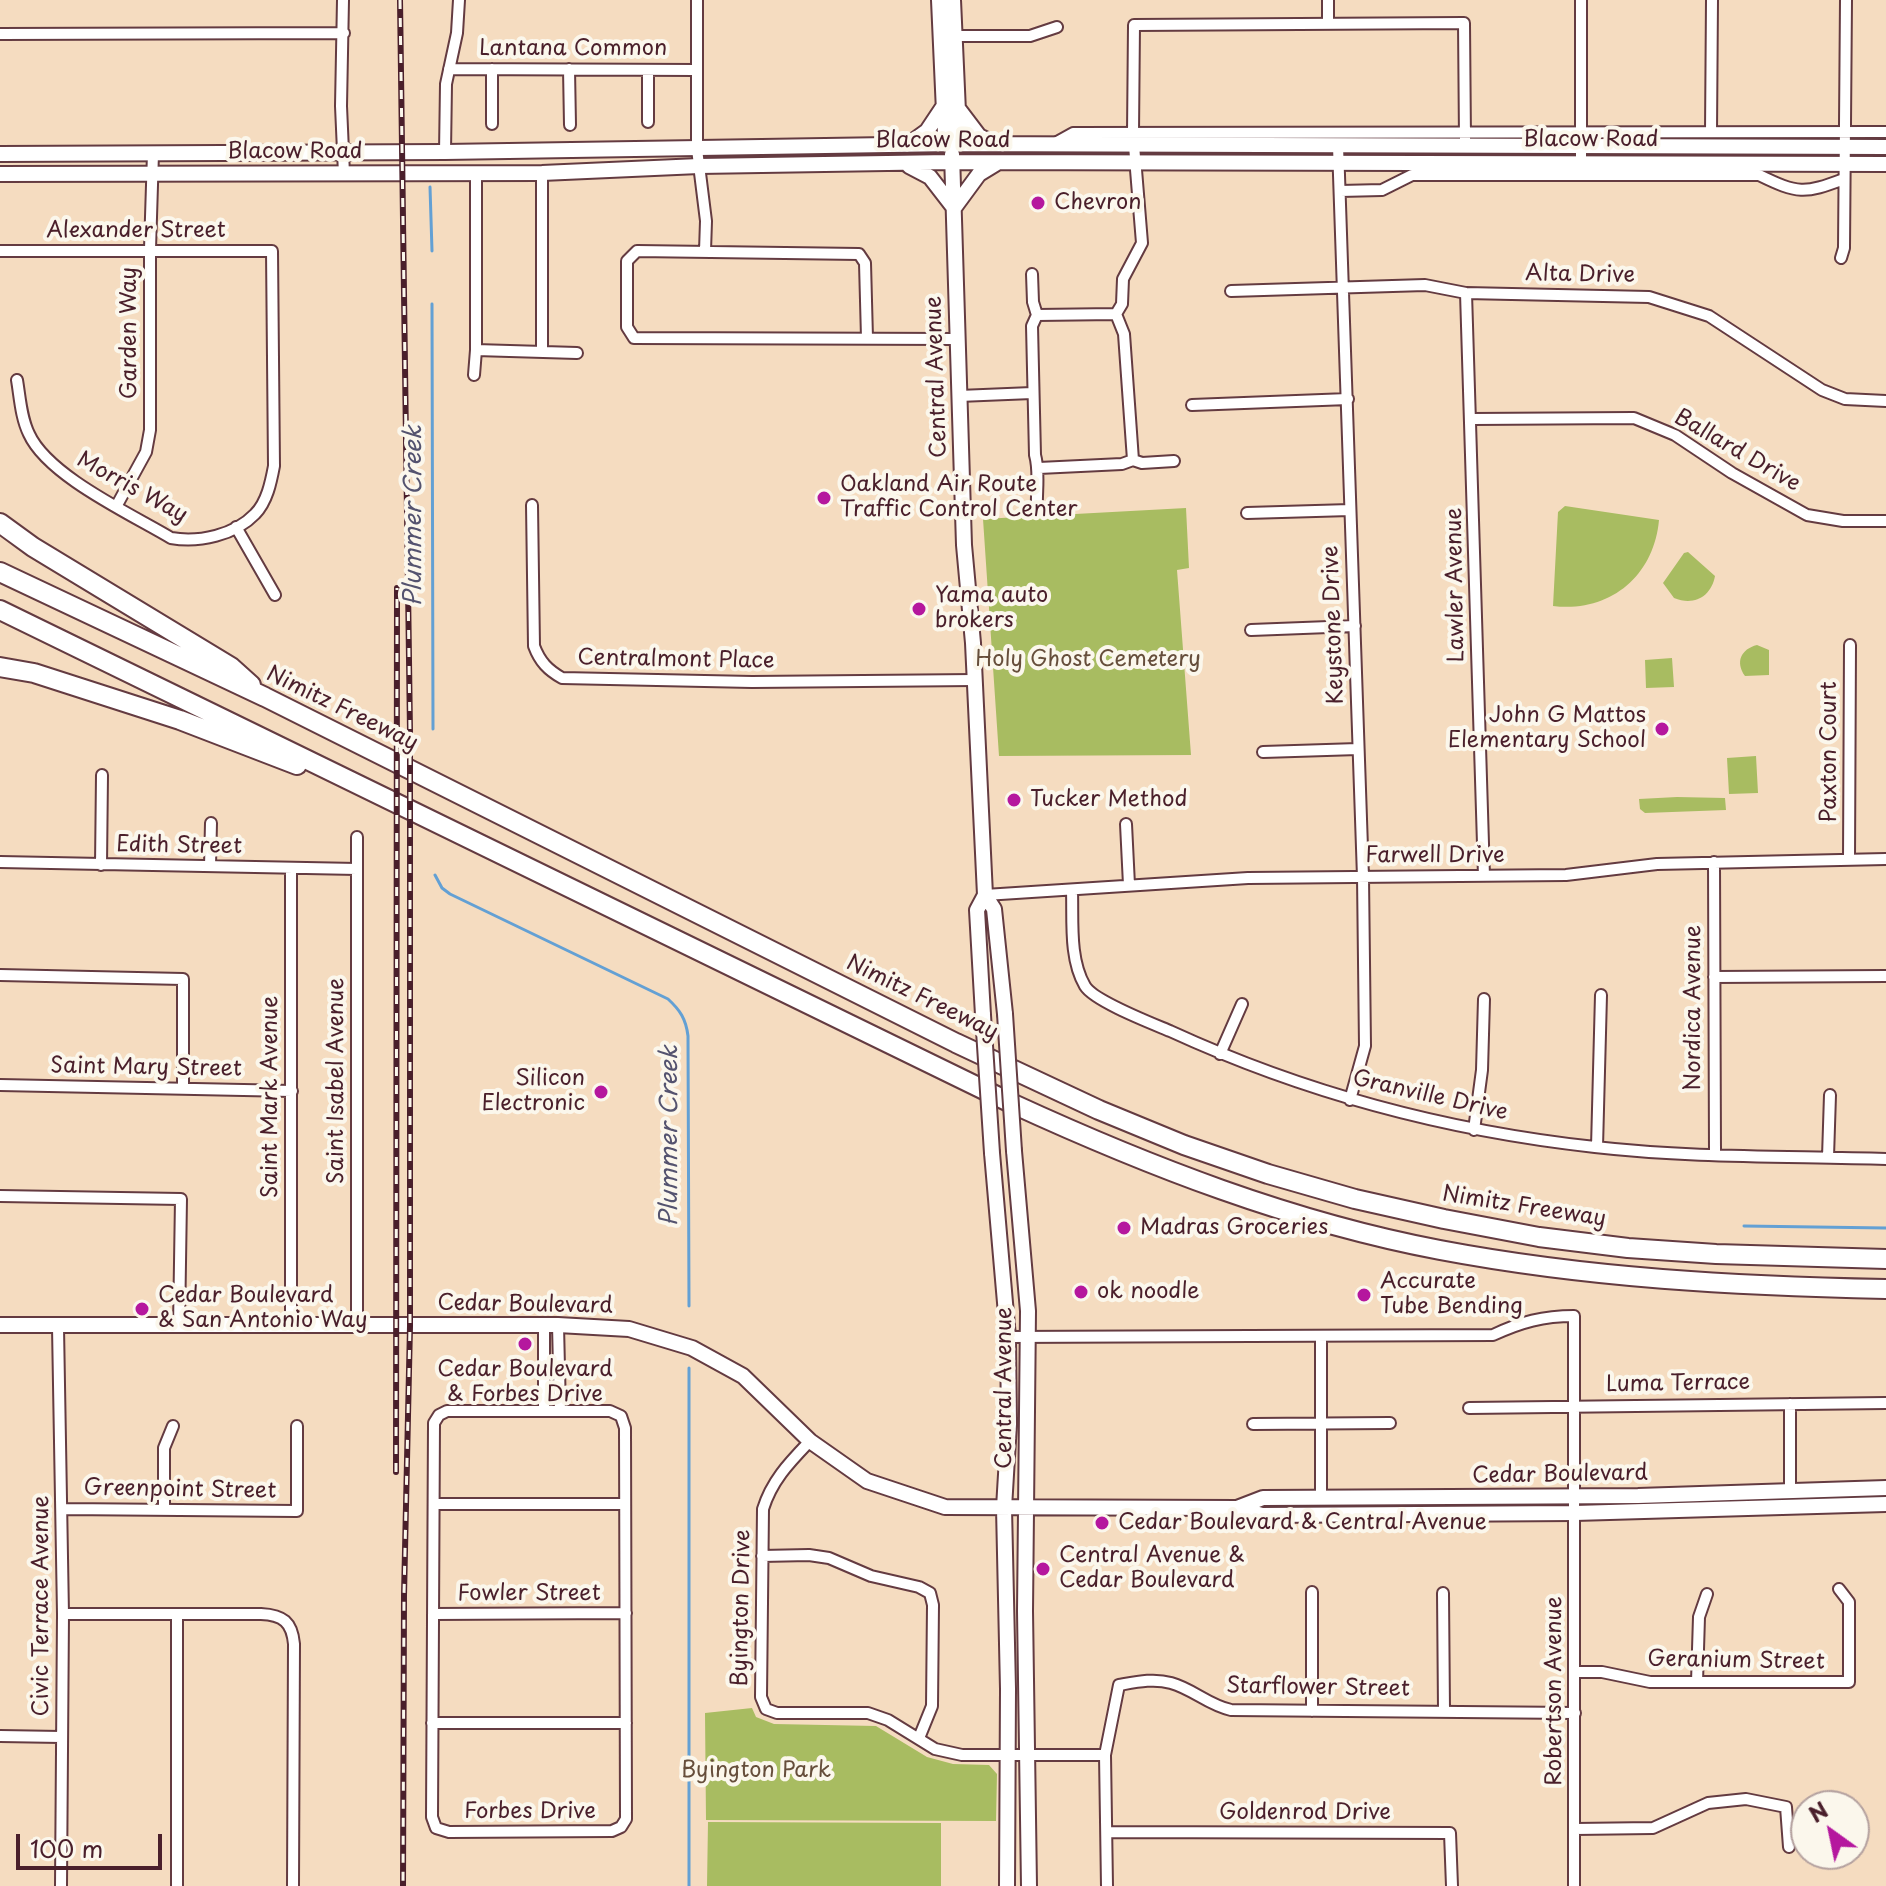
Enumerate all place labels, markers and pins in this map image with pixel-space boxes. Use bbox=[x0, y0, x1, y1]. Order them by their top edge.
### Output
place label: Chevron bbox=[1054, 190, 1142, 216]
marker: Chevron bbox=[1029, 194, 1047, 212]
place label: Oakland Air Route Traffic Control Center bbox=[840, 472, 1078, 524]
marker: Oakland Air Route Traffic Control Center bbox=[815, 489, 833, 507]
place label: Yama auto brokers bbox=[935, 583, 1048, 634]
marker: Yama auto brokers bbox=[910, 600, 928, 618]
place label: John G Mattos Elementary School bbox=[1448, 703, 1646, 754]
marker: John G Mattos Elementary School bbox=[1653, 720, 1671, 738]
place label: Tucker Method bbox=[1030, 787, 1187, 813]
marker: Tucker Method bbox=[1005, 791, 1023, 809]
place label: Silicon Electronic bbox=[481, 1066, 585, 1118]
marker: Silicon Electronic bbox=[592, 1083, 610, 1101]
place label: Madras Groceries bbox=[1140, 1215, 1328, 1241]
marker: Madras Groceries bbox=[1115, 1219, 1133, 1237]
place label: Accurate Tube Bending bbox=[1380, 1269, 1523, 1320]
place label: ok noodle bbox=[1097, 1279, 1200, 1305]
place label: Cedar Boulevard & San Antonio Way bbox=[158, 1283, 368, 1334]
marker: ok noodle bbox=[1072, 1283, 1090, 1301]
marker: Accurate Tube Bending bbox=[1355, 1286, 1373, 1304]
marker: Cedar Boulevard & San Antonio Way bbox=[133, 1300, 151, 1318]
marker: Cedar Boulevard & Forbes Drive bbox=[516, 1335, 534, 1353]
place label: Cedar Boulevard & Forbes Drive bbox=[437, 1357, 613, 1408]
place label: Cedar Boulevard & Central Avenue bbox=[1118, 1510, 1487, 1536]
marker: Cedar Boulevard & Central Avenue bbox=[1093, 1514, 1111, 1532]
place label: Central Avenue & Cedar Boulevard bbox=[1059, 1543, 1245, 1594]
marker: Central Avenue & Cedar Boulevard bbox=[1034, 1560, 1052, 1578]

